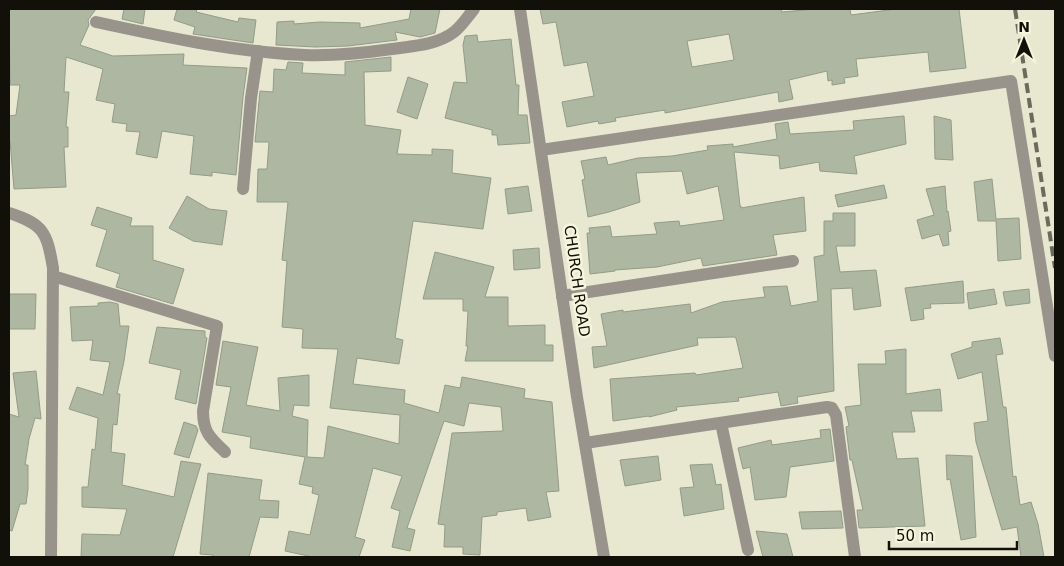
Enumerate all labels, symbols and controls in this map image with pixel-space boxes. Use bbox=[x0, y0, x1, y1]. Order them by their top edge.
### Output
north arrow bbox=[999, 15, 1049, 65]
text: N bbox=[1018, 19, 1030, 35]
street label: CHURCH ROAD bbox=[560, 224, 594, 338]
scale bar bbox=[889, 518, 1016, 550]
text: 50 m bbox=[896, 527, 934, 545]

